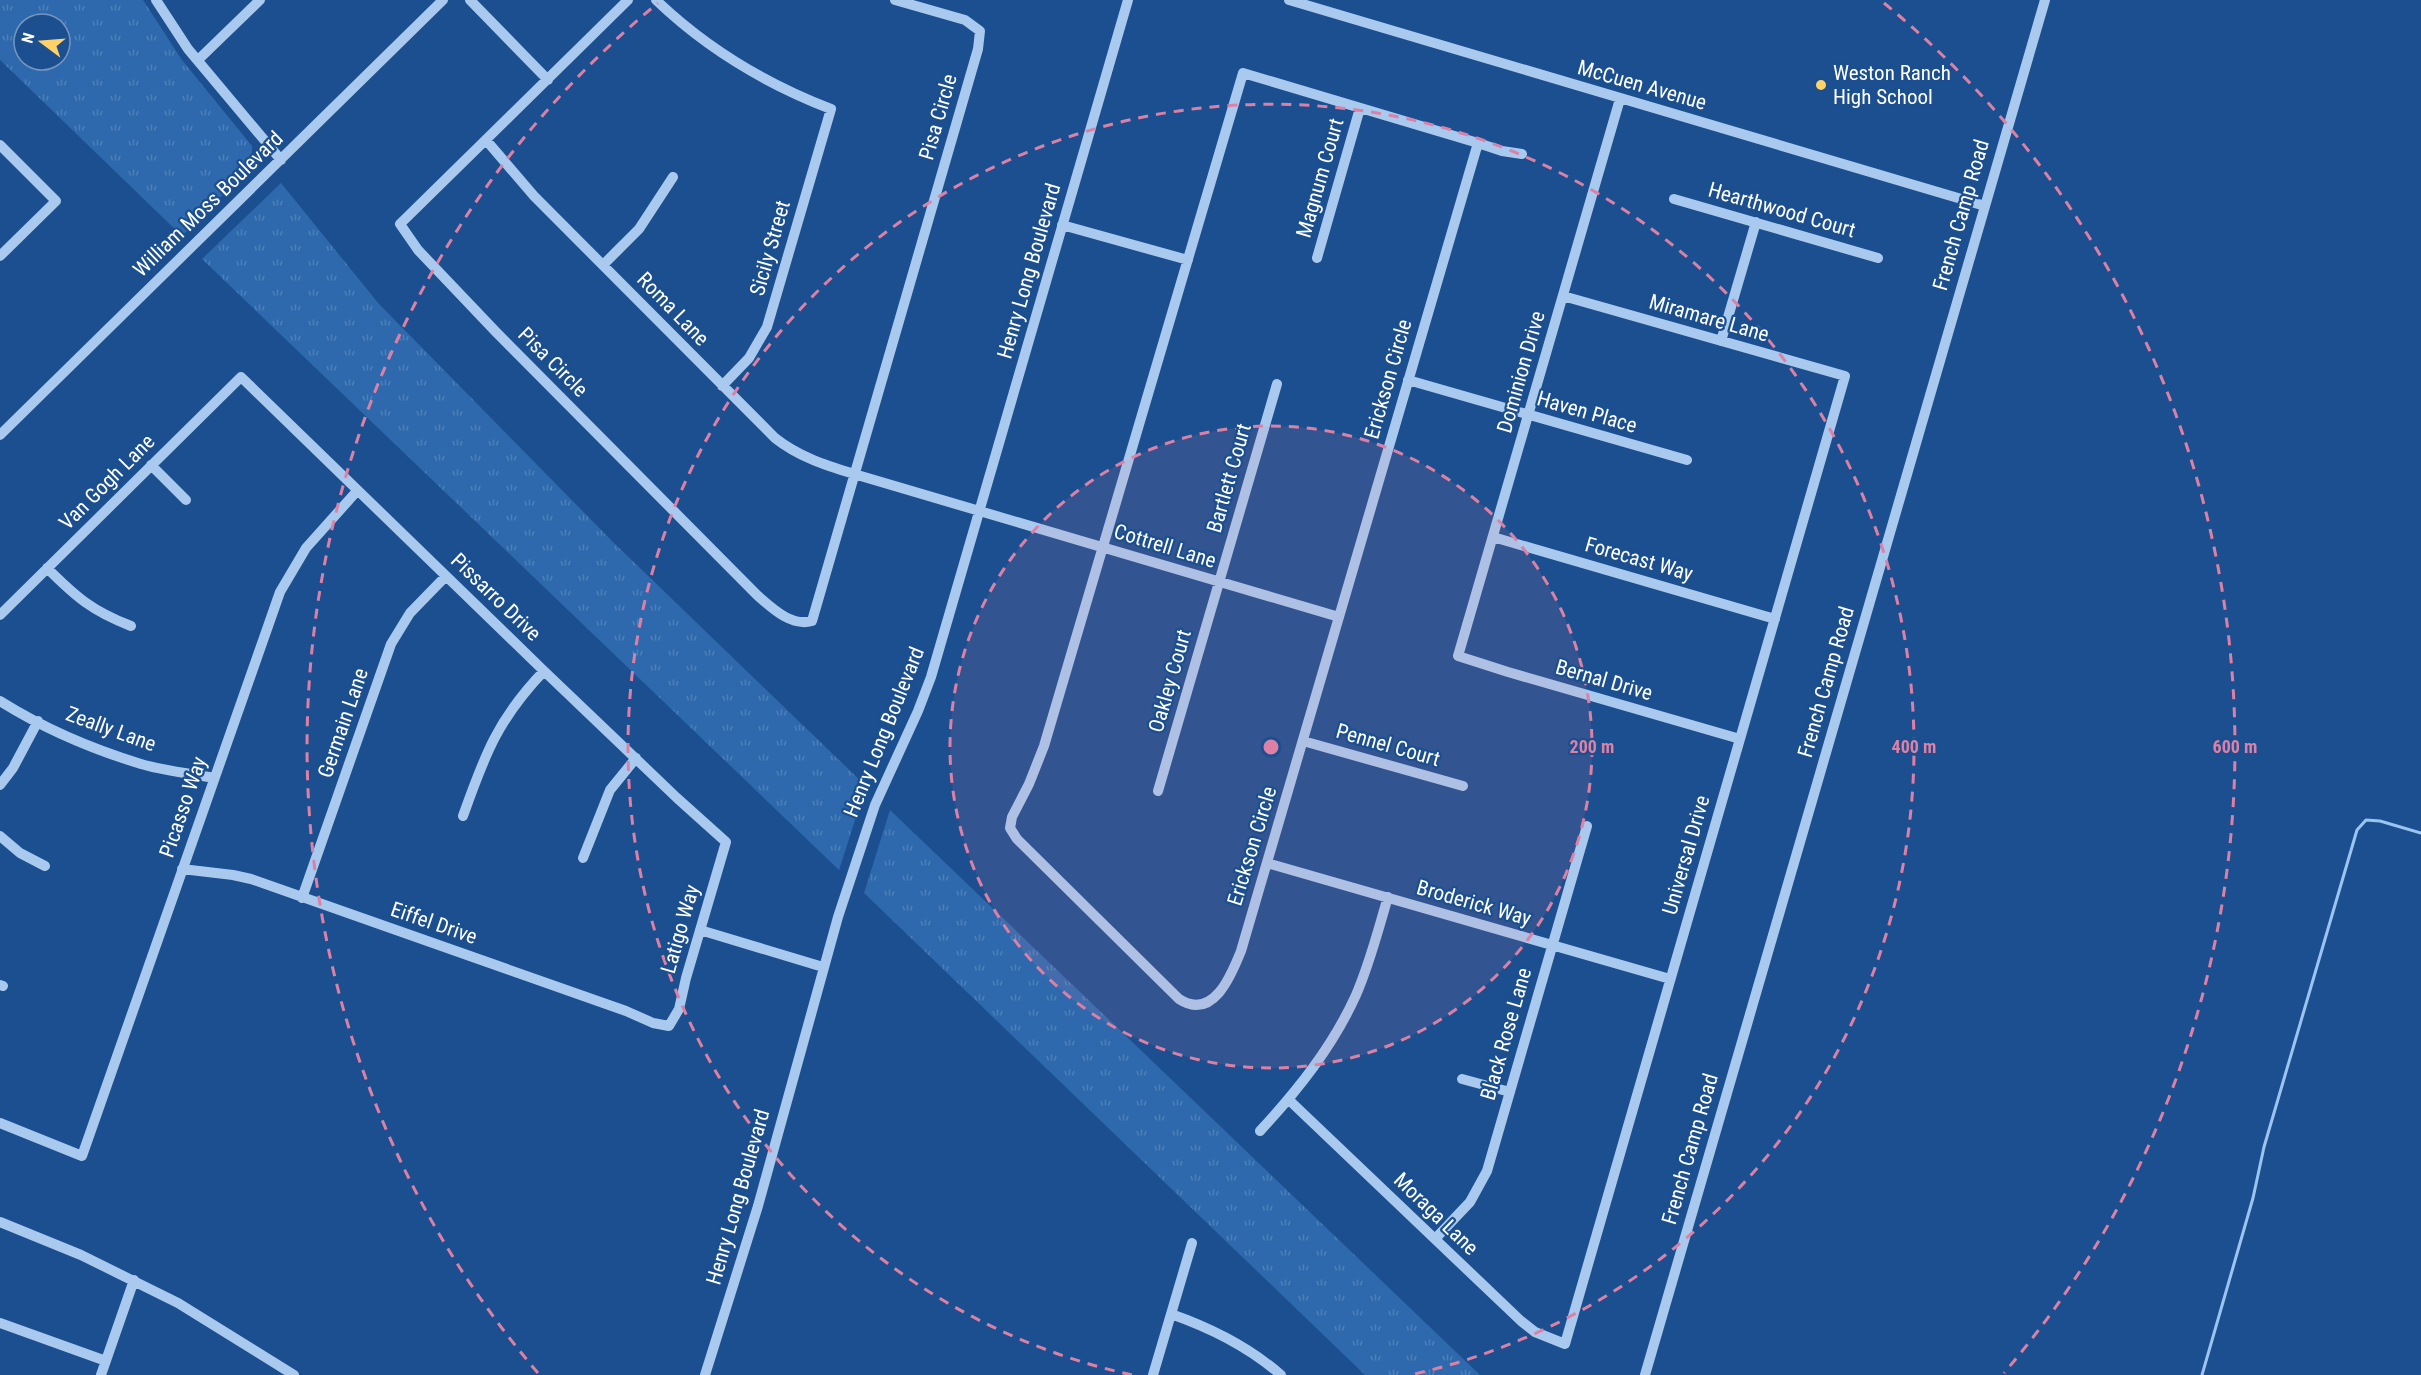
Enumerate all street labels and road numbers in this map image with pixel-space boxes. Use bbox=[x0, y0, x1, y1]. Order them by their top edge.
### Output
street label: McCuen Avenue bbox=[1575, 55, 1709, 115]
street label: Pisa Circle bbox=[914, 71, 962, 163]
street label: Magnum Court bbox=[1292, 116, 1348, 240]
street label: William Moss Boulevard bbox=[128, 126, 288, 282]
street label: French Camp Road bbox=[1928, 137, 1994, 293]
street label: Hearthwood Court bbox=[1706, 178, 1858, 242]
street label: Henry Long Boulevard bbox=[992, 181, 1066, 361]
street label: Sicily Street bbox=[745, 198, 795, 298]
street label: Roma Lane bbox=[632, 267, 714, 351]
street label: Miramare Lane bbox=[1646, 289, 1772, 347]
street label: Dominion Drive bbox=[1492, 308, 1550, 436]
street label: Erickson Circle bbox=[1359, 316, 1417, 442]
street label: Pisa Circle bbox=[513, 322, 593, 402]
street label: Haven Place bbox=[1534, 386, 1640, 438]
street label: Bartlett Court bbox=[1202, 421, 1256, 535]
street label: Van Gogh Lane bbox=[54, 429, 160, 535]
street label: Cottrell Lane bbox=[1111, 519, 1219, 573]
street label: Forecast Way bbox=[1582, 532, 1696, 586]
street label: Pissarro Drive bbox=[446, 548, 546, 646]
street label: French Camp Road bbox=[1793, 604, 1859, 760]
street label: Oakley Court bbox=[1144, 627, 1196, 735]
street label: Henry Long Boulevard bbox=[839, 643, 929, 821]
street label: Bernal Drive bbox=[1553, 655, 1655, 705]
street label: Germain Lane bbox=[313, 665, 373, 781]
street label: Zeally Lane bbox=[63, 702, 159, 756]
street label: Pennel Court bbox=[1333, 719, 1443, 771]
street label: Picasso Way bbox=[155, 753, 212, 861]
street label: Erickson Circle bbox=[1223, 783, 1282, 908]
street label: Universal Drive bbox=[1658, 792, 1715, 917]
street label: Broderick Way bbox=[1414, 875, 1534, 931]
street label: Latigo Way bbox=[656, 882, 704, 976]
street label: Eiffel Drive bbox=[388, 897, 480, 949]
street label: Black Rose Lane bbox=[1476, 965, 1536, 1103]
street label: French Camp Road bbox=[1657, 1071, 1723, 1227]
street label: Henry Long Boulevard bbox=[701, 1107, 775, 1287]
street label: Moraga Lane bbox=[1389, 1168, 1483, 1260]

